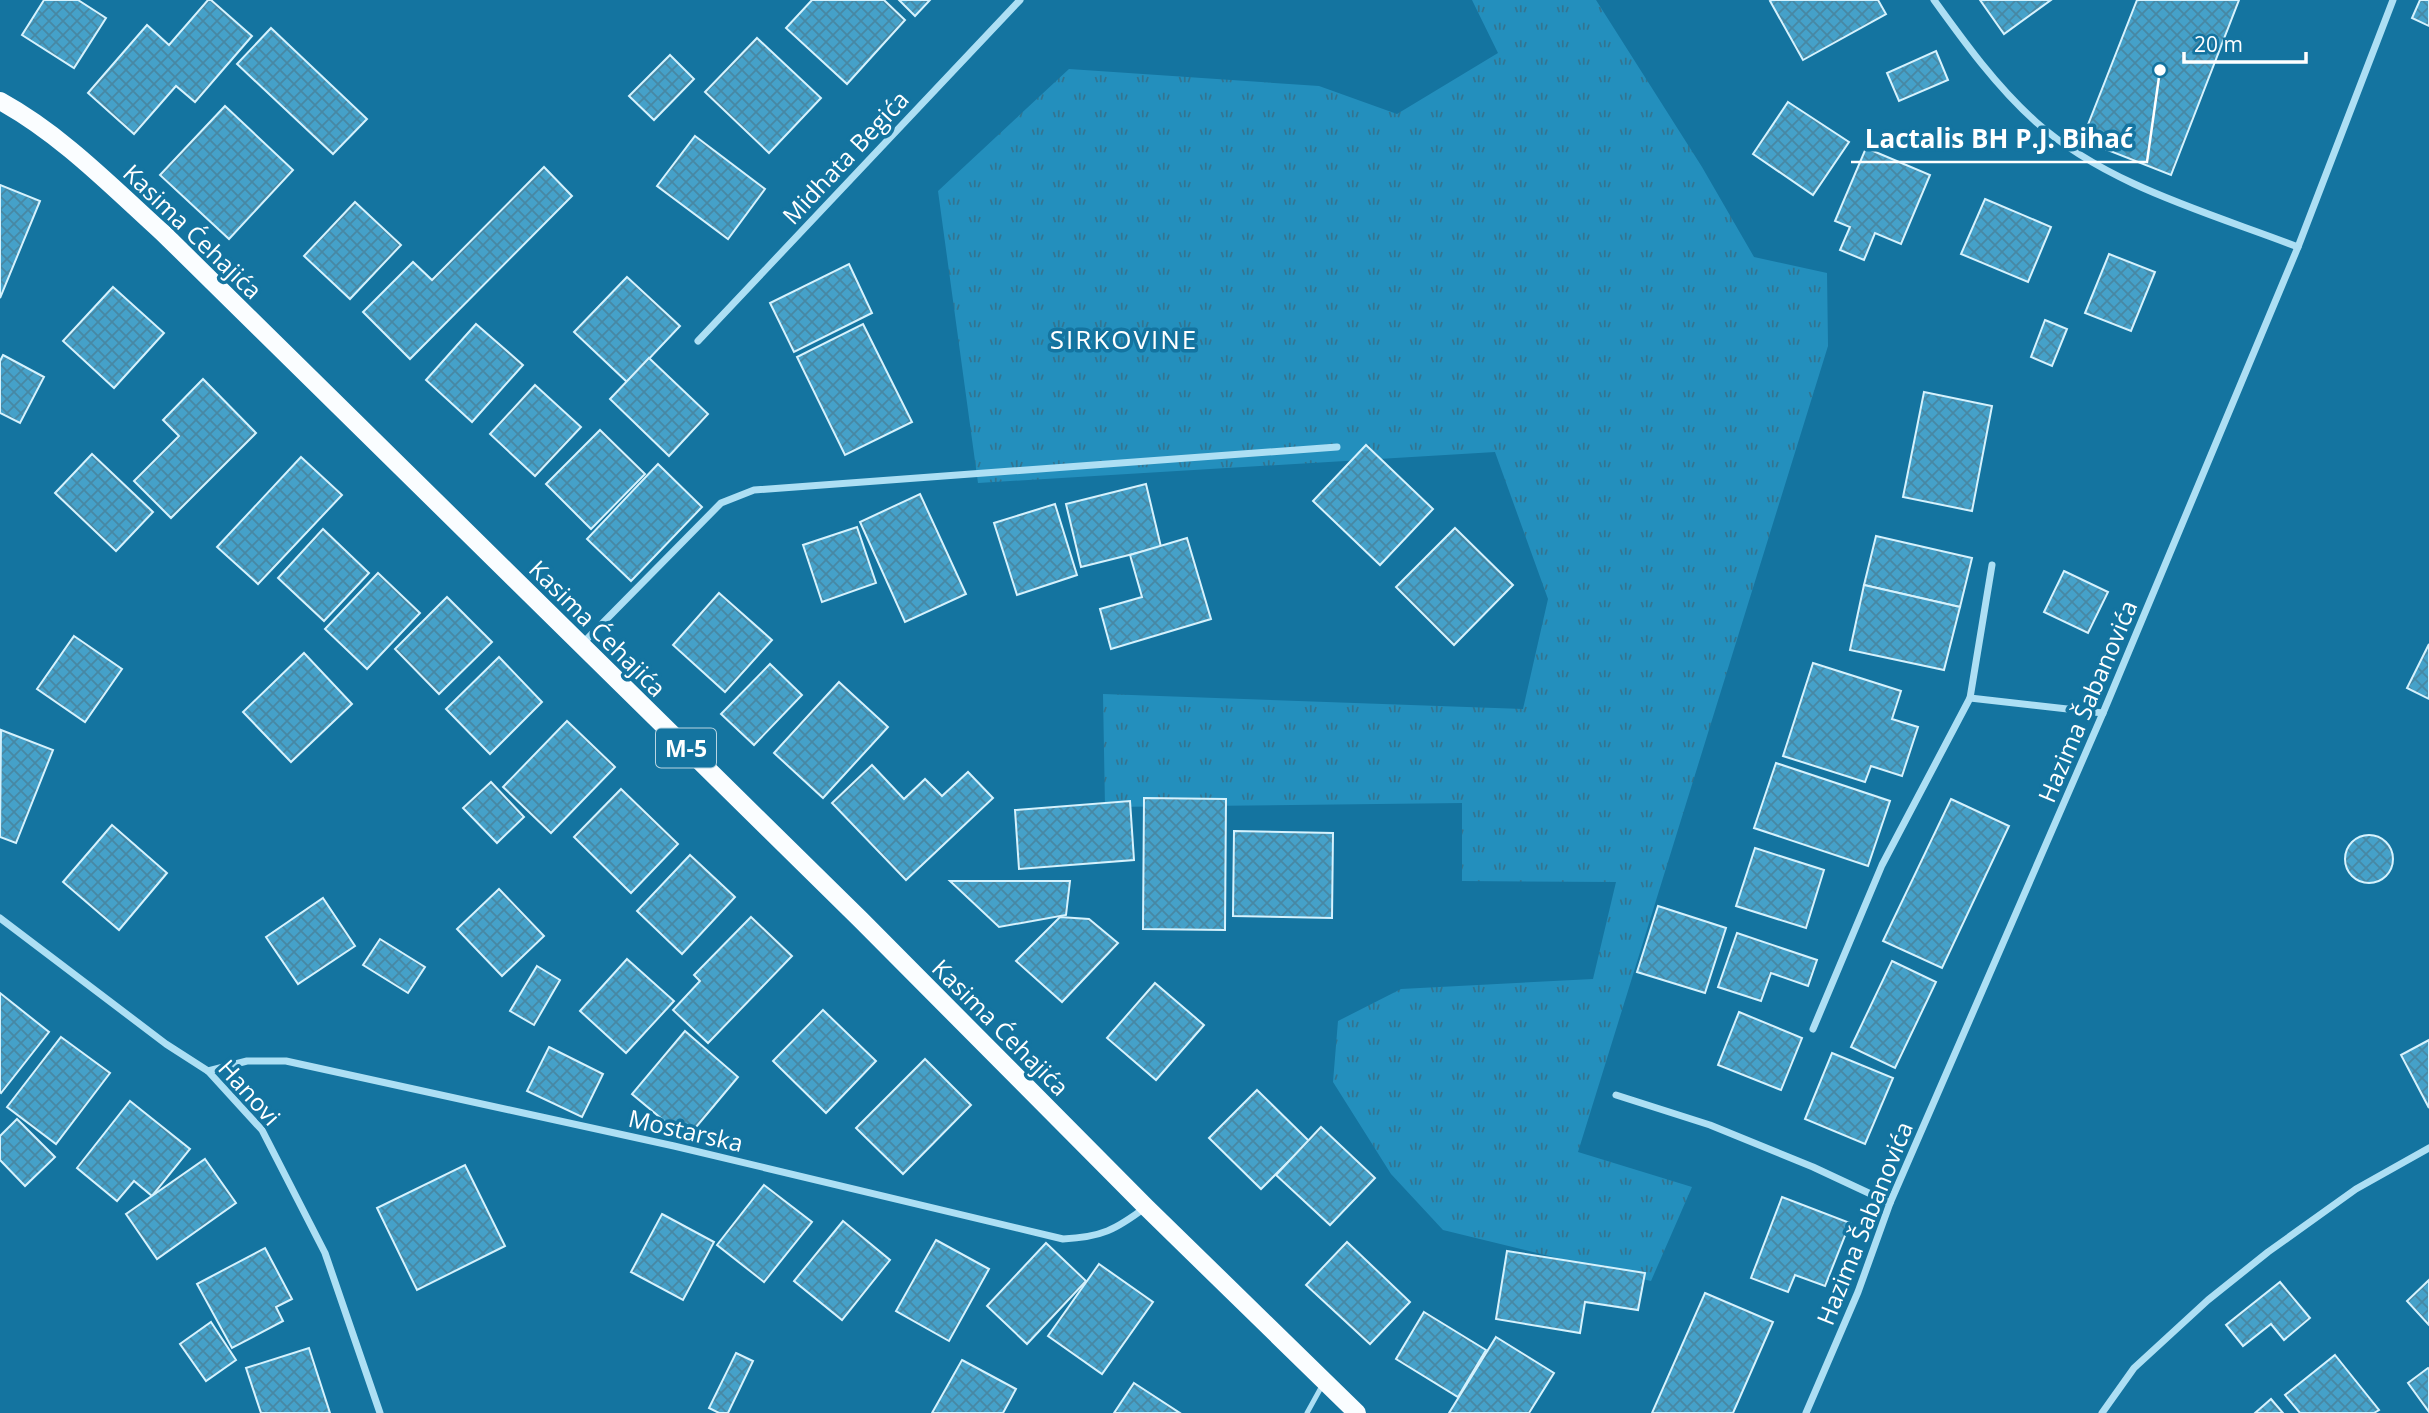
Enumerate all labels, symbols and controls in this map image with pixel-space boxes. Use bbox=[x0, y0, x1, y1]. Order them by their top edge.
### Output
scale bar bbox=[2184, 21, 2306, 65]
text: 20 m bbox=[2194, 30, 2243, 58]
street label: Midhata Begića bbox=[774, 83, 916, 231]
callout: Lactalis BH P.J. Bihać bbox=[1851, 115, 2147, 162]
text: Lactalis BH P.J. Bihać bbox=[1865, 120, 2133, 156]
street label: Kasima Ćehajića bbox=[116, 156, 270, 306]
district label: SIRKOVINE bbox=[1050, 321, 1198, 357]
street label: Kasima Ćehajića bbox=[522, 552, 674, 704]
street label: Hazima Šabanovića bbox=[2029, 595, 2145, 807]
road number: M-5 bbox=[656, 728, 716, 768]
street label: Kasima Ćehajića bbox=[925, 951, 1077, 1103]
street label: Hanovi bbox=[212, 1052, 288, 1132]
street label: Mostarska bbox=[626, 1101, 746, 1159]
street label: Hazima Šabanovića bbox=[1808, 1116, 1920, 1330]

